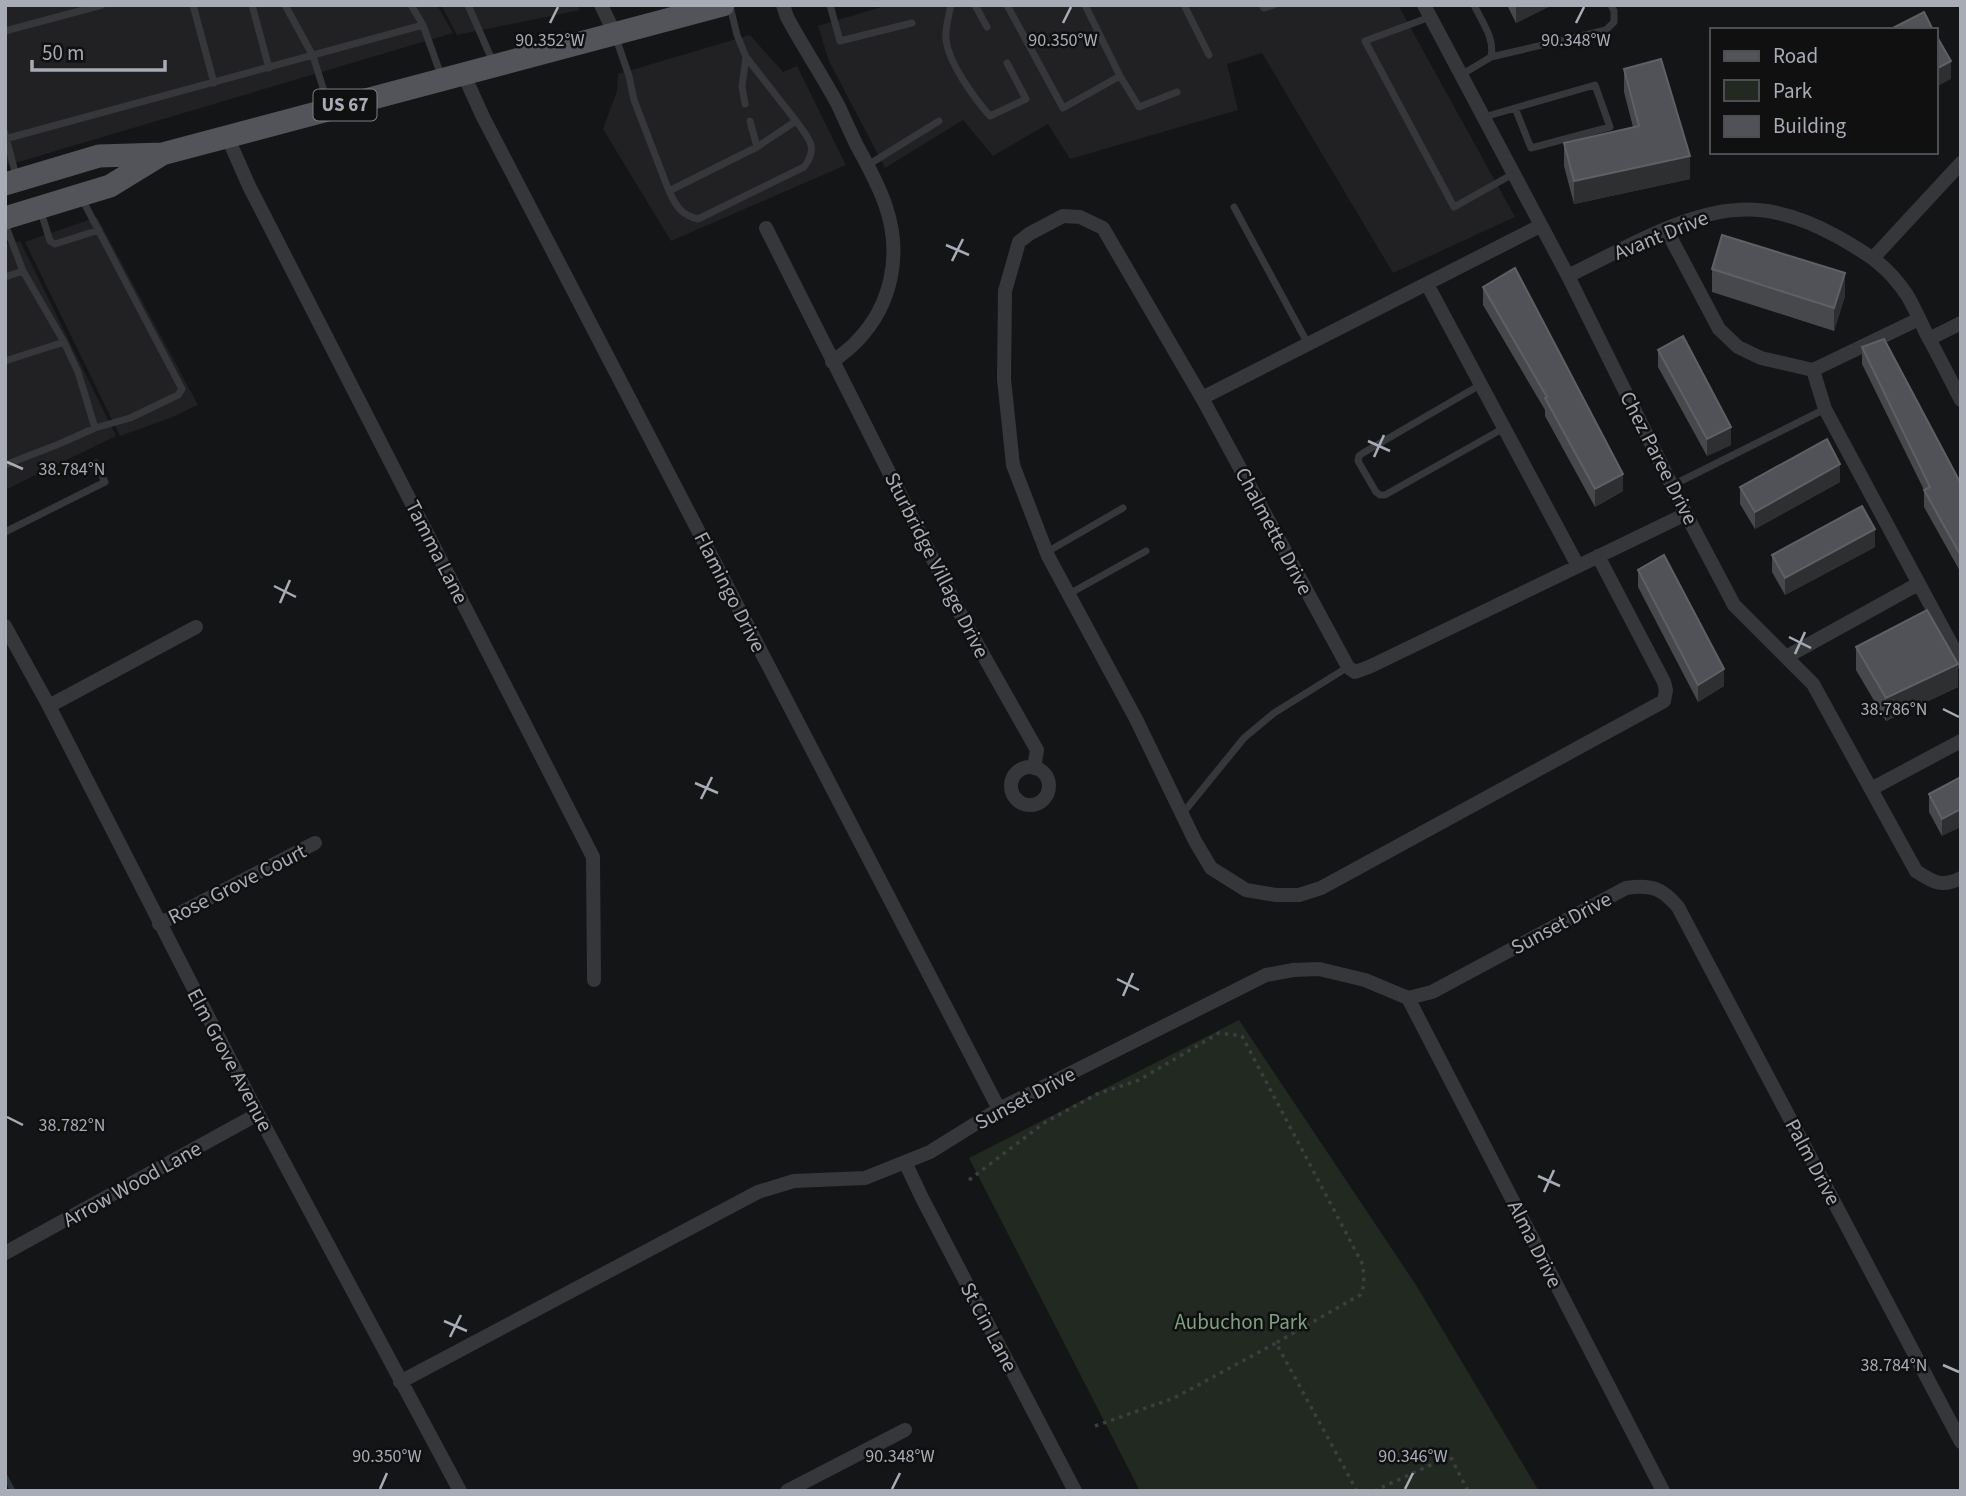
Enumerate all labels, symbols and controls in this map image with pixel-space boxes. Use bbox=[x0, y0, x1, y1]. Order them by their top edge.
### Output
scale bar bbox=[32, 28, 164, 72]
text: 90.352°W bbox=[515, 28, 585, 53]
text: 90.350°W bbox=[1028, 28, 1098, 53]
text: 90.348°W bbox=[1541, 28, 1611, 53]
legend bbox=[1710, 28, 1938, 154]
text: 50 m bbox=[42, 38, 84, 68]
text: Road bbox=[1773, 41, 1818, 71]
text: Park bbox=[1773, 76, 1813, 106]
road number: US 67 bbox=[314, 90, 376, 120]
text: Building bbox=[1773, 111, 1847, 141]
street label: Avant Drive bbox=[1609, 202, 1713, 268]
street label: Chez Paree Drive bbox=[1612, 386, 1706, 530]
text: 38.784°N bbox=[39, 457, 105, 482]
street label: Chalmette Drive bbox=[1228, 462, 1320, 600]
street label: Sturbridge Village Drive bbox=[877, 467, 997, 663]
street label: Tamma Lane bbox=[398, 495, 476, 609]
street label: Flamingo Drive bbox=[687, 526, 773, 658]
text: 38.786°N bbox=[1861, 697, 1927, 722]
street label: Rose Grove Court bbox=[163, 836, 311, 932]
street label: Sunset Drive bbox=[1505, 884, 1617, 962]
street label: Elm Grove Avenue bbox=[180, 983, 280, 1137]
street label: Sunset Drive bbox=[969, 1059, 1081, 1137]
text: 38.782°N bbox=[39, 1113, 105, 1138]
street label: Palm Drive bbox=[1778, 1113, 1848, 1211]
street label: Arrow Wood Lane bbox=[57, 1134, 207, 1234]
street label: Alma Drive bbox=[1500, 1195, 1570, 1293]
street label: St Cin Lane bbox=[953, 1277, 1025, 1377]
park label: Aubuchon Park bbox=[1174, 1307, 1308, 1337]
text: 38.784°N bbox=[1861, 1353, 1927, 1378]
text: 90.350°W bbox=[352, 1444, 422, 1469]
text: 90.348°W bbox=[865, 1444, 935, 1469]
text: 90.346°W bbox=[1378, 1444, 1448, 1469]

